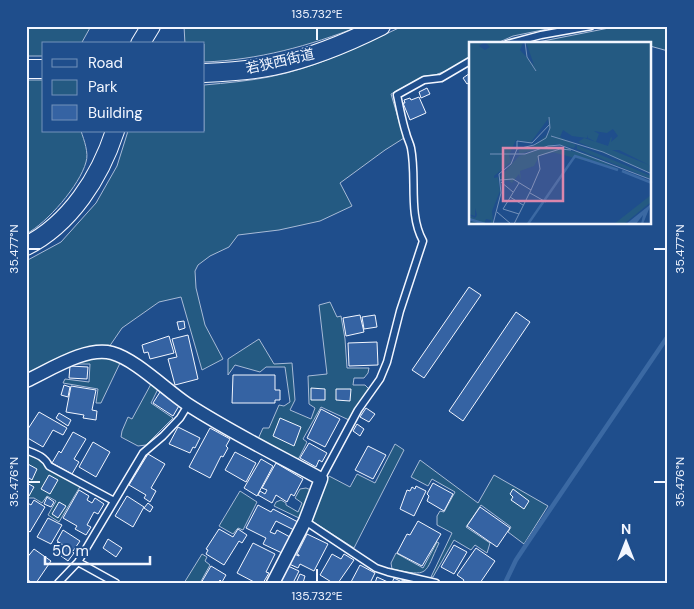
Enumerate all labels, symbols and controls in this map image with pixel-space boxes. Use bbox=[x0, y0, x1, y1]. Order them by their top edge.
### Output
text: 135.732°E bbox=[291, 6, 343, 22]
legend bbox=[42, 42, 205, 132]
inset map bbox=[469, 42, 652, 225]
street label: 若狭西街道 bbox=[244, 44, 316, 78]
text: Road bbox=[88, 53, 123, 73]
text: Park bbox=[88, 77, 118, 97]
text: Building bbox=[88, 103, 143, 123]
text: 35.477°N bbox=[6, 224, 22, 274]
text: 35.477°N bbox=[672, 224, 688, 274]
text: 35.476°N bbox=[6, 457, 22, 507]
text: 35.476°N bbox=[672, 457, 688, 507]
north arrow bbox=[602, 516, 652, 566]
text: N bbox=[621, 520, 631, 538]
scale bar bbox=[45, 534, 150, 566]
text: 50 m bbox=[52, 541, 89, 561]
text: 135.732°E bbox=[291, 588, 343, 604]

